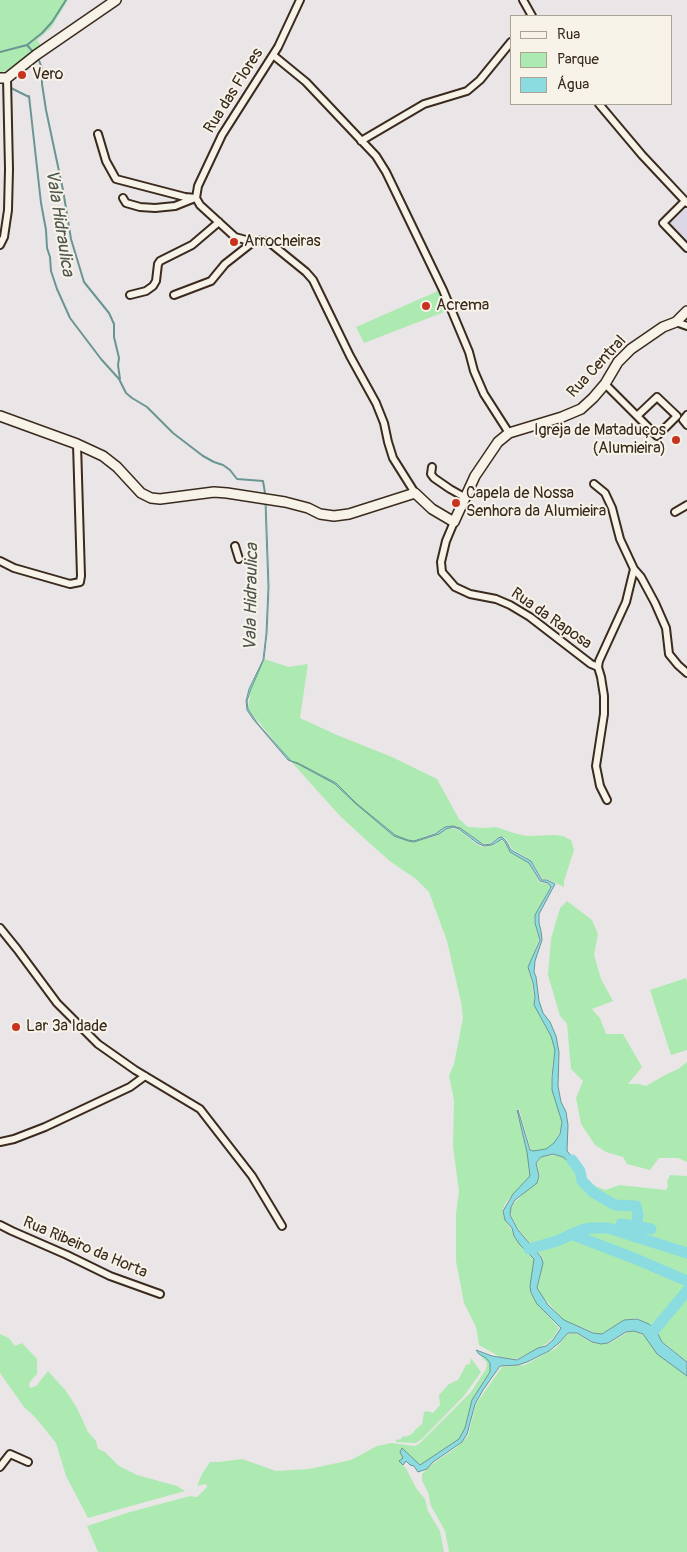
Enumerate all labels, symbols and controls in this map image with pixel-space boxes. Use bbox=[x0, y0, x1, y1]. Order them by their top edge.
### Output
legend bbox=[510, 15, 672, 105]
text: Rua bbox=[557, 25, 580, 44]
street label: Rua das Flores bbox=[200, 45, 268, 137]
text: Parque bbox=[557, 50, 599, 69]
place label: Vero bbox=[32, 65, 63, 85]
marker: Vero bbox=[16, 69, 28, 81]
text: Água bbox=[557, 75, 589, 94]
water label: Vala Hidraulica bbox=[40, 168, 78, 278]
place label: Arrocheiras bbox=[244, 232, 321, 252]
marker: Arrocheiras bbox=[228, 236, 240, 248]
place label: Acrema bbox=[436, 296, 489, 316]
marker: Acrema bbox=[420, 300, 432, 312]
street label: Rua Central bbox=[563, 332, 631, 402]
place label: Igreja de Mataduços (Alumieira) bbox=[534, 421, 666, 459]
marker: Igreja de Mataduços (Alumieira) bbox=[670, 434, 682, 446]
place label: Capela de Nossa Senhora da Alumieira bbox=[466, 484, 606, 522]
marker: Capela de Nossa Senhora da Alumieira bbox=[450, 497, 462, 509]
water label: Vala Hidraulica bbox=[240, 543, 264, 651]
street label: Rua da Raposa bbox=[507, 584, 595, 654]
place label: Lar 3ª Idade bbox=[26, 1017, 107, 1037]
marker: Lar 3ª Idade bbox=[10, 1021, 22, 1033]
street label: Rua Ribeiro da Horta bbox=[20, 1213, 150, 1283]

